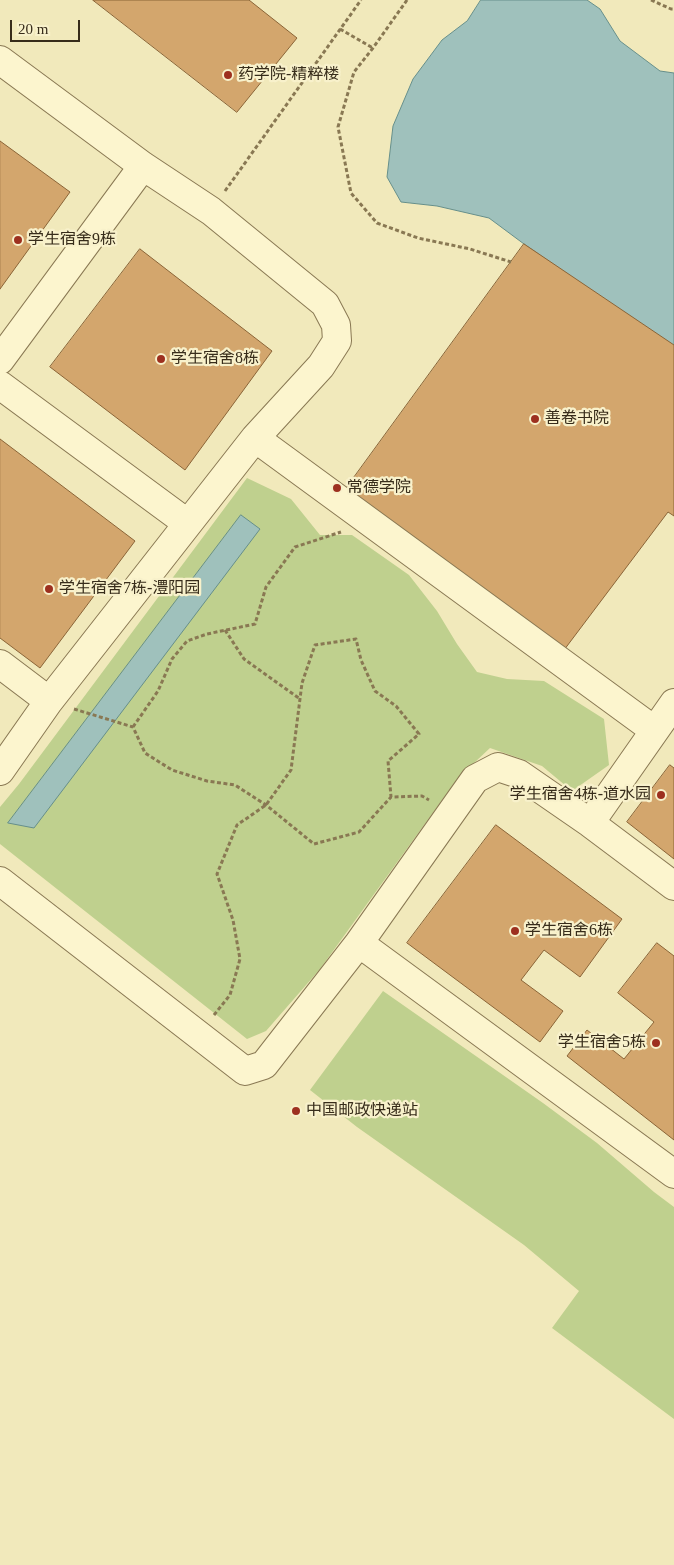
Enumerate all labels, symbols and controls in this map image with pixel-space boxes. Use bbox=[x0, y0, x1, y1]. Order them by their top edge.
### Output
scale bar bbox=[12, 10, 82, 42]
text: 20 m bbox=[18, 21, 48, 37]
place label: 药学院-精粹楼 bbox=[238, 65, 339, 85]
marker: 药学院-精粹楼 bbox=[222, 69, 234, 81]
place label: 学生宿舍9栋 bbox=[28, 230, 116, 250]
marker: 学生宿舍9栋 bbox=[12, 234, 24, 246]
place label: 学生宿舍8栋 bbox=[171, 349, 259, 369]
marker: 学生宿舍8栋 bbox=[155, 353, 167, 365]
place label: 善卷书院 bbox=[545, 409, 609, 429]
marker: 善卷书院 bbox=[529, 413, 541, 425]
place label: 常德学院 bbox=[347, 478, 411, 498]
marker: 常德学院 bbox=[331, 482, 343, 494]
place label: 学生宿舍7栋-澧阳园 bbox=[59, 579, 200, 599]
marker: 学生宿舍7栋-澧阳园 bbox=[43, 583, 55, 595]
place label: 学生宿舍4栋-道水园 bbox=[510, 785, 651, 805]
marker: 学生宿舍4栋-道水园 bbox=[655, 789, 667, 801]
place label: 学生宿舍6栋 bbox=[525, 921, 613, 941]
marker: 学生宿舍6栋 bbox=[509, 925, 521, 937]
place label: 学生宿舍5栋 bbox=[558, 1033, 646, 1053]
marker: 学生宿舍5栋 bbox=[650, 1037, 662, 1049]
place label: 中国邮政快递站 bbox=[306, 1101, 418, 1121]
marker: 中国邮政快递站 bbox=[290, 1105, 302, 1117]

